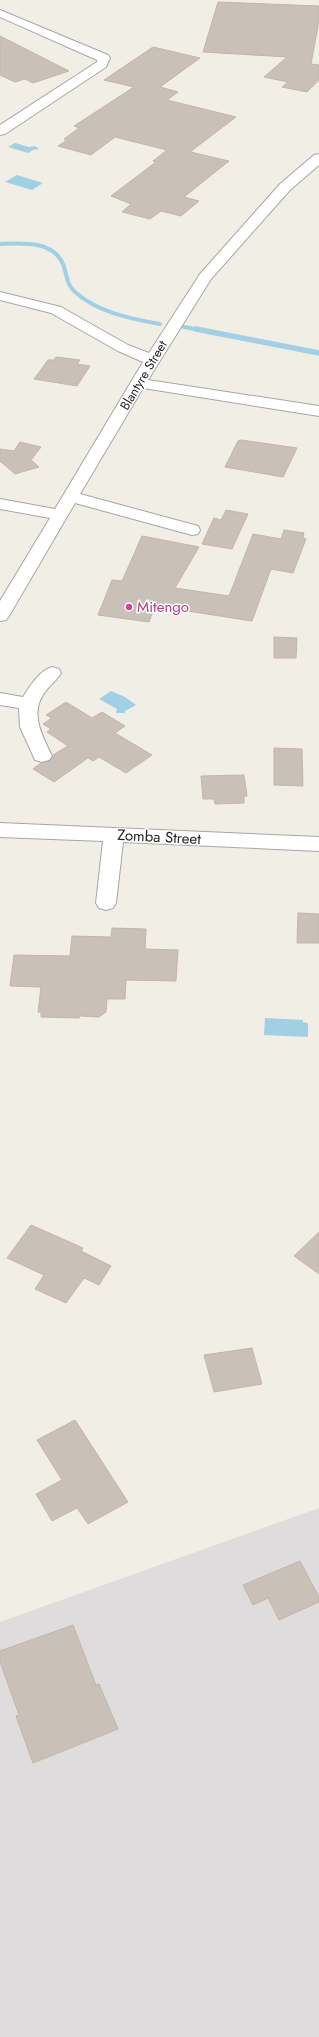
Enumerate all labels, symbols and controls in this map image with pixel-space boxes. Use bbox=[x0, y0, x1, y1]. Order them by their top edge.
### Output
street label: Blantyre Street bbox=[115, 336, 172, 414]
place label: Mitengo bbox=[137, 596, 189, 618]
marker: Mitengo bbox=[124, 602, 134, 612]
street label: Zomba Street bbox=[117, 824, 202, 850]

